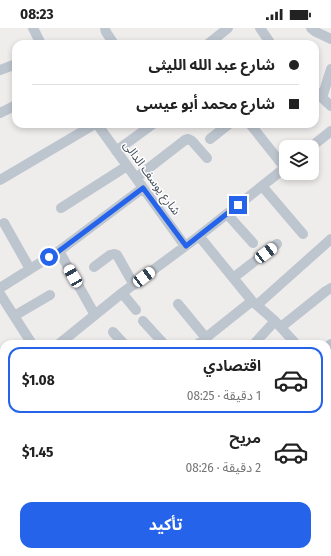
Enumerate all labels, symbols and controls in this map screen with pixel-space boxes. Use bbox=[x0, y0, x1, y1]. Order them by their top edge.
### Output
text: 08:23 bbox=[20, 5, 54, 23]
text: شارع عبد الله الليثى bbox=[148, 56, 275, 74]
text: شارع محمد أبو عيسى bbox=[136, 95, 275, 113]
street label: شارع يوسف الدالى bbox=[119, 138, 184, 219]
map controls bbox=[279, 140, 319, 180]
button: layers bbox=[279, 140, 319, 180]
route end bbox=[229, 196, 247, 214]
car bbox=[253, 241, 279, 265]
route start bbox=[40, 248, 58, 266]
car bbox=[62, 263, 84, 289]
car bbox=[131, 265, 157, 289]
text: اقتصادي bbox=[203, 357, 261, 375]
icon: car bbox=[273, 362, 309, 398]
text: $1.08 bbox=[22, 371, 55, 389]
text: 1 دقيقة · 08:25 bbox=[187, 388, 261, 403]
text: مريح bbox=[229, 429, 261, 447]
icon: car bbox=[273, 434, 309, 470]
text: $1.45 bbox=[22, 443, 53, 461]
text: 2 دقيقة · 08:26 bbox=[186, 460, 261, 475]
button: تأكيد bbox=[20, 502, 311, 548]

